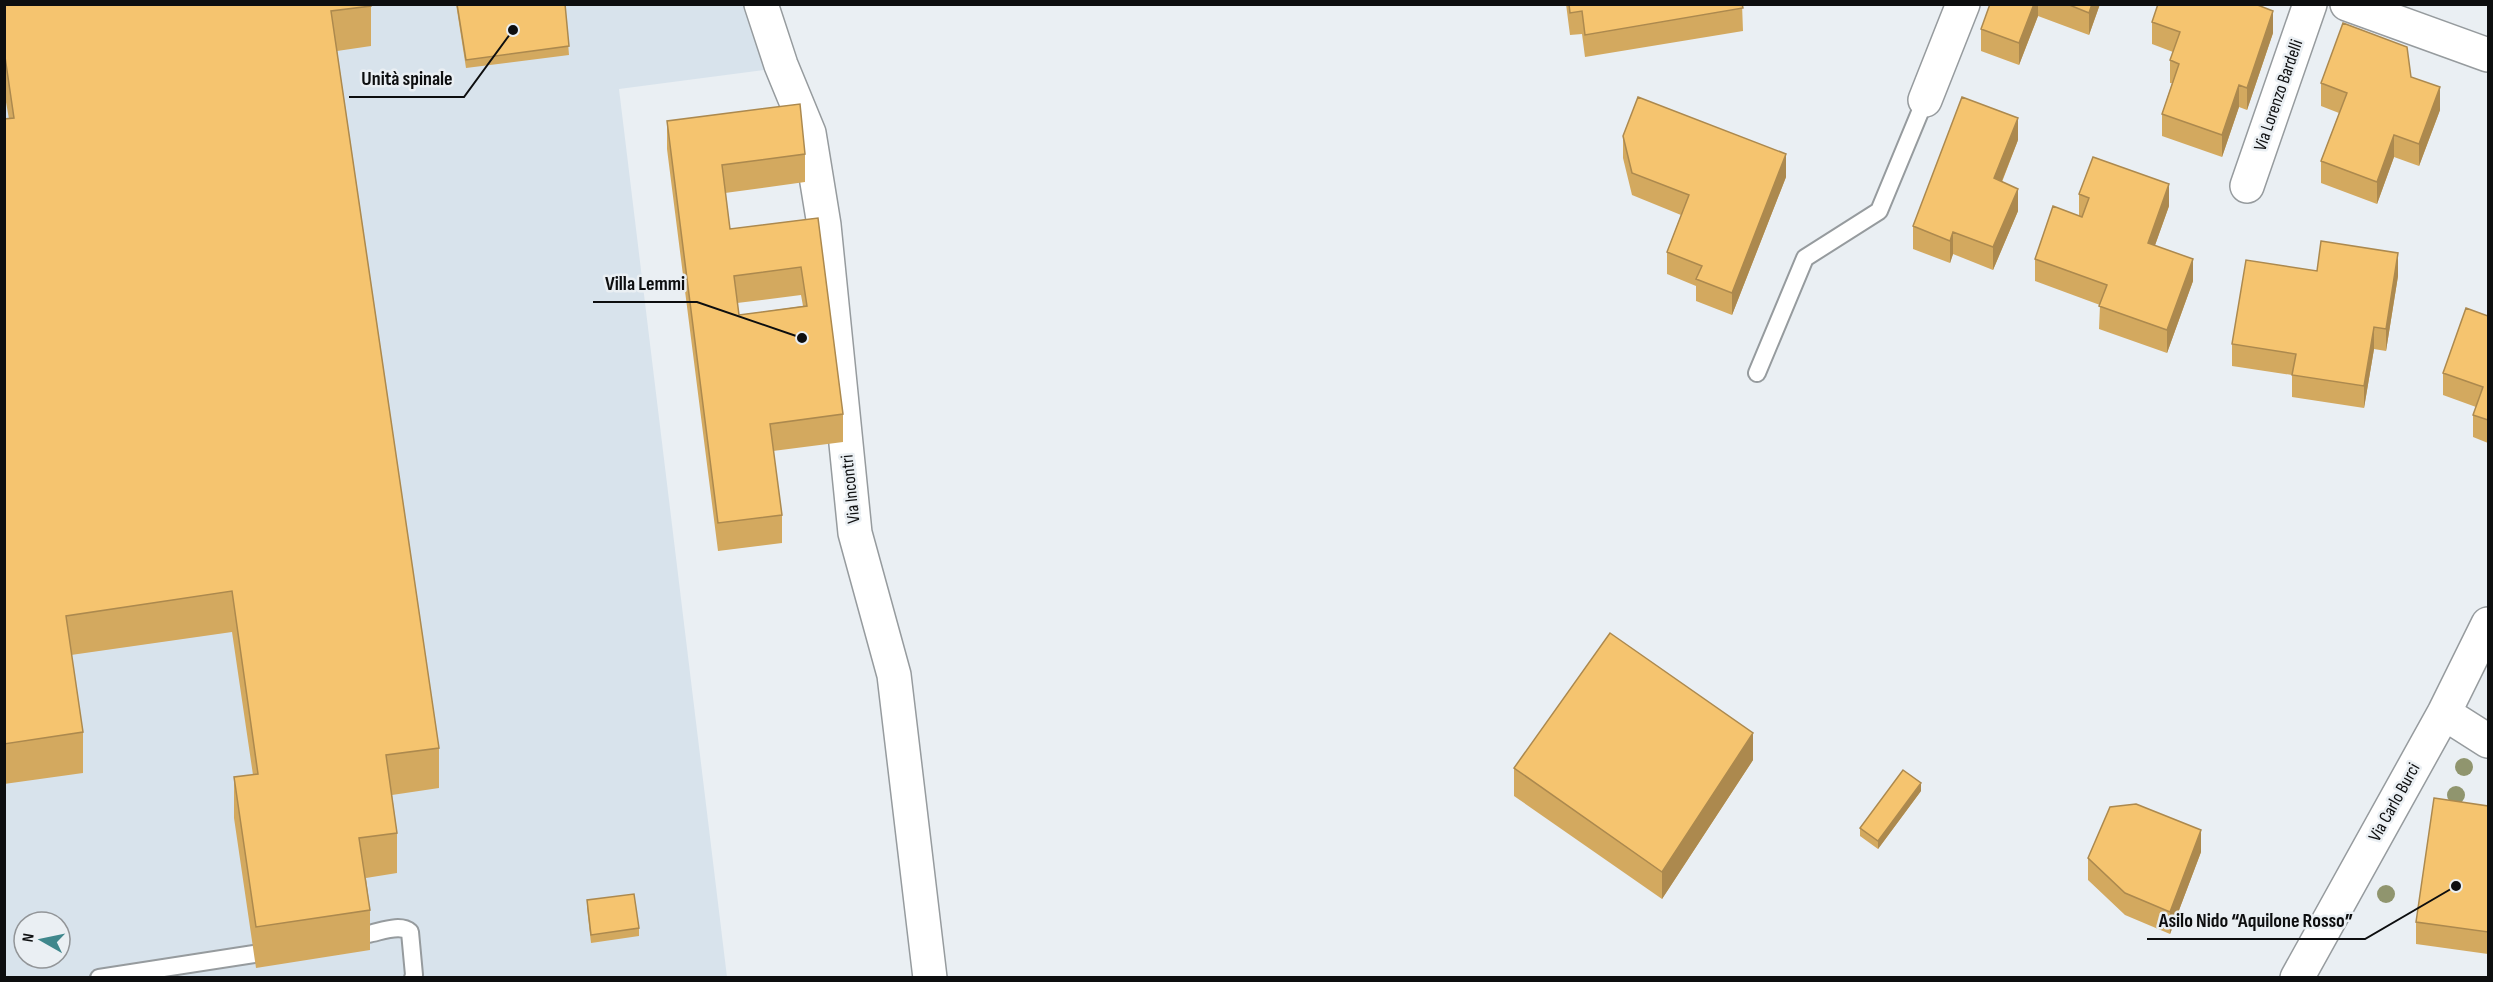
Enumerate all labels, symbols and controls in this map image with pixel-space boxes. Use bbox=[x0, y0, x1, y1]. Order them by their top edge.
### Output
street label: Via Lorenzo Bardelli bbox=[2250, 37, 2307, 154]
callout: Unità spinale bbox=[349, 59, 464, 97]
text: Unità spinale bbox=[361, 67, 453, 91]
callout: Villa Lemmi bbox=[593, 264, 697, 302]
text: Villa Lemmi bbox=[605, 272, 685, 296]
street label: Via Incontri bbox=[836, 454, 865, 524]
street label: Via Carlo Burci bbox=[2364, 759, 2425, 845]
callout: Asilo Nido “Aquilone Rosso” bbox=[2147, 901, 2365, 939]
text: Asilo Nido “Aquilone Rosso” bbox=[2158, 909, 2353, 933]
north arrow bbox=[12, 910, 72, 970]
text: N bbox=[19, 932, 39, 944]

